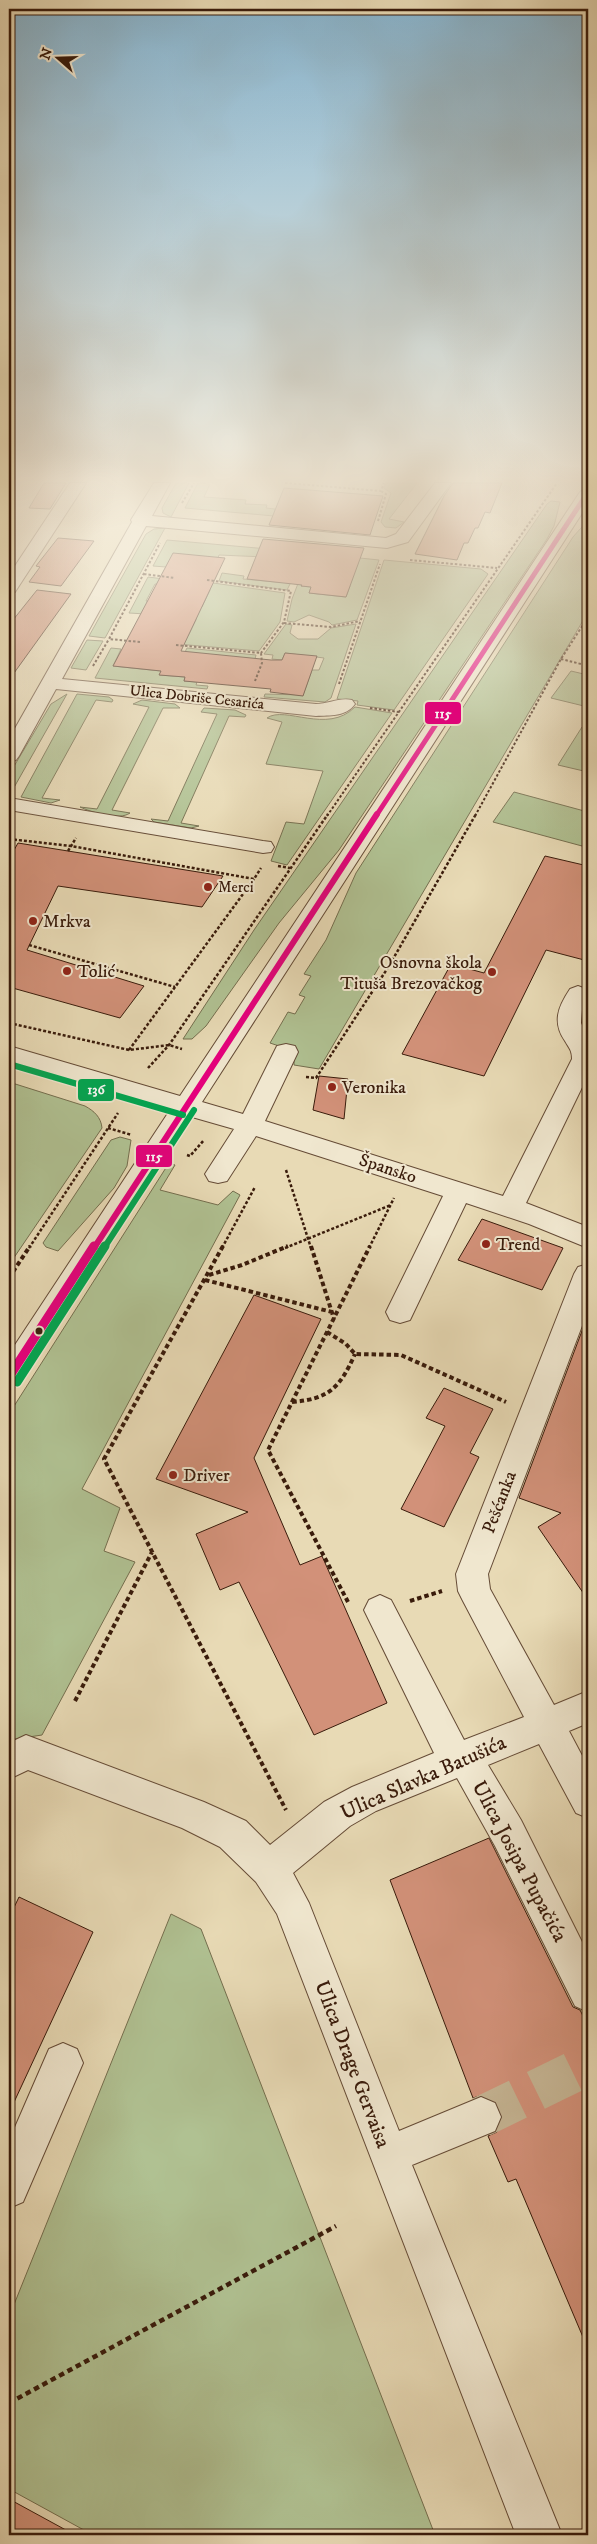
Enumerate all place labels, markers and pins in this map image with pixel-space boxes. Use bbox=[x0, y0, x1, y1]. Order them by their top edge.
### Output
place label: Merci bbox=[218, 878, 254, 897]
marker: Merci bbox=[202, 881, 214, 893]
place label: Mrkva bbox=[43, 911, 91, 933]
marker: Mrkva bbox=[27, 915, 39, 927]
place label: Osnovna škola Tituša Brezovačkog bbox=[340, 952, 482, 995]
place label: Tolić bbox=[77, 961, 115, 983]
marker: Tolić bbox=[61, 965, 73, 977]
marker: Osnovna škola Tituša Brezovačkog bbox=[486, 966, 498, 978]
place label: Veronika bbox=[341, 1077, 406, 1099]
marker: Veronika bbox=[326, 1081, 338, 1093]
place label: Trend bbox=[496, 1234, 540, 1256]
marker: Trend bbox=[480, 1238, 492, 1250]
unlabelled marker bbox=[34, 1326, 44, 1336]
place label: Driver bbox=[183, 1465, 230, 1487]
marker: Driver bbox=[167, 1469, 179, 1481]

